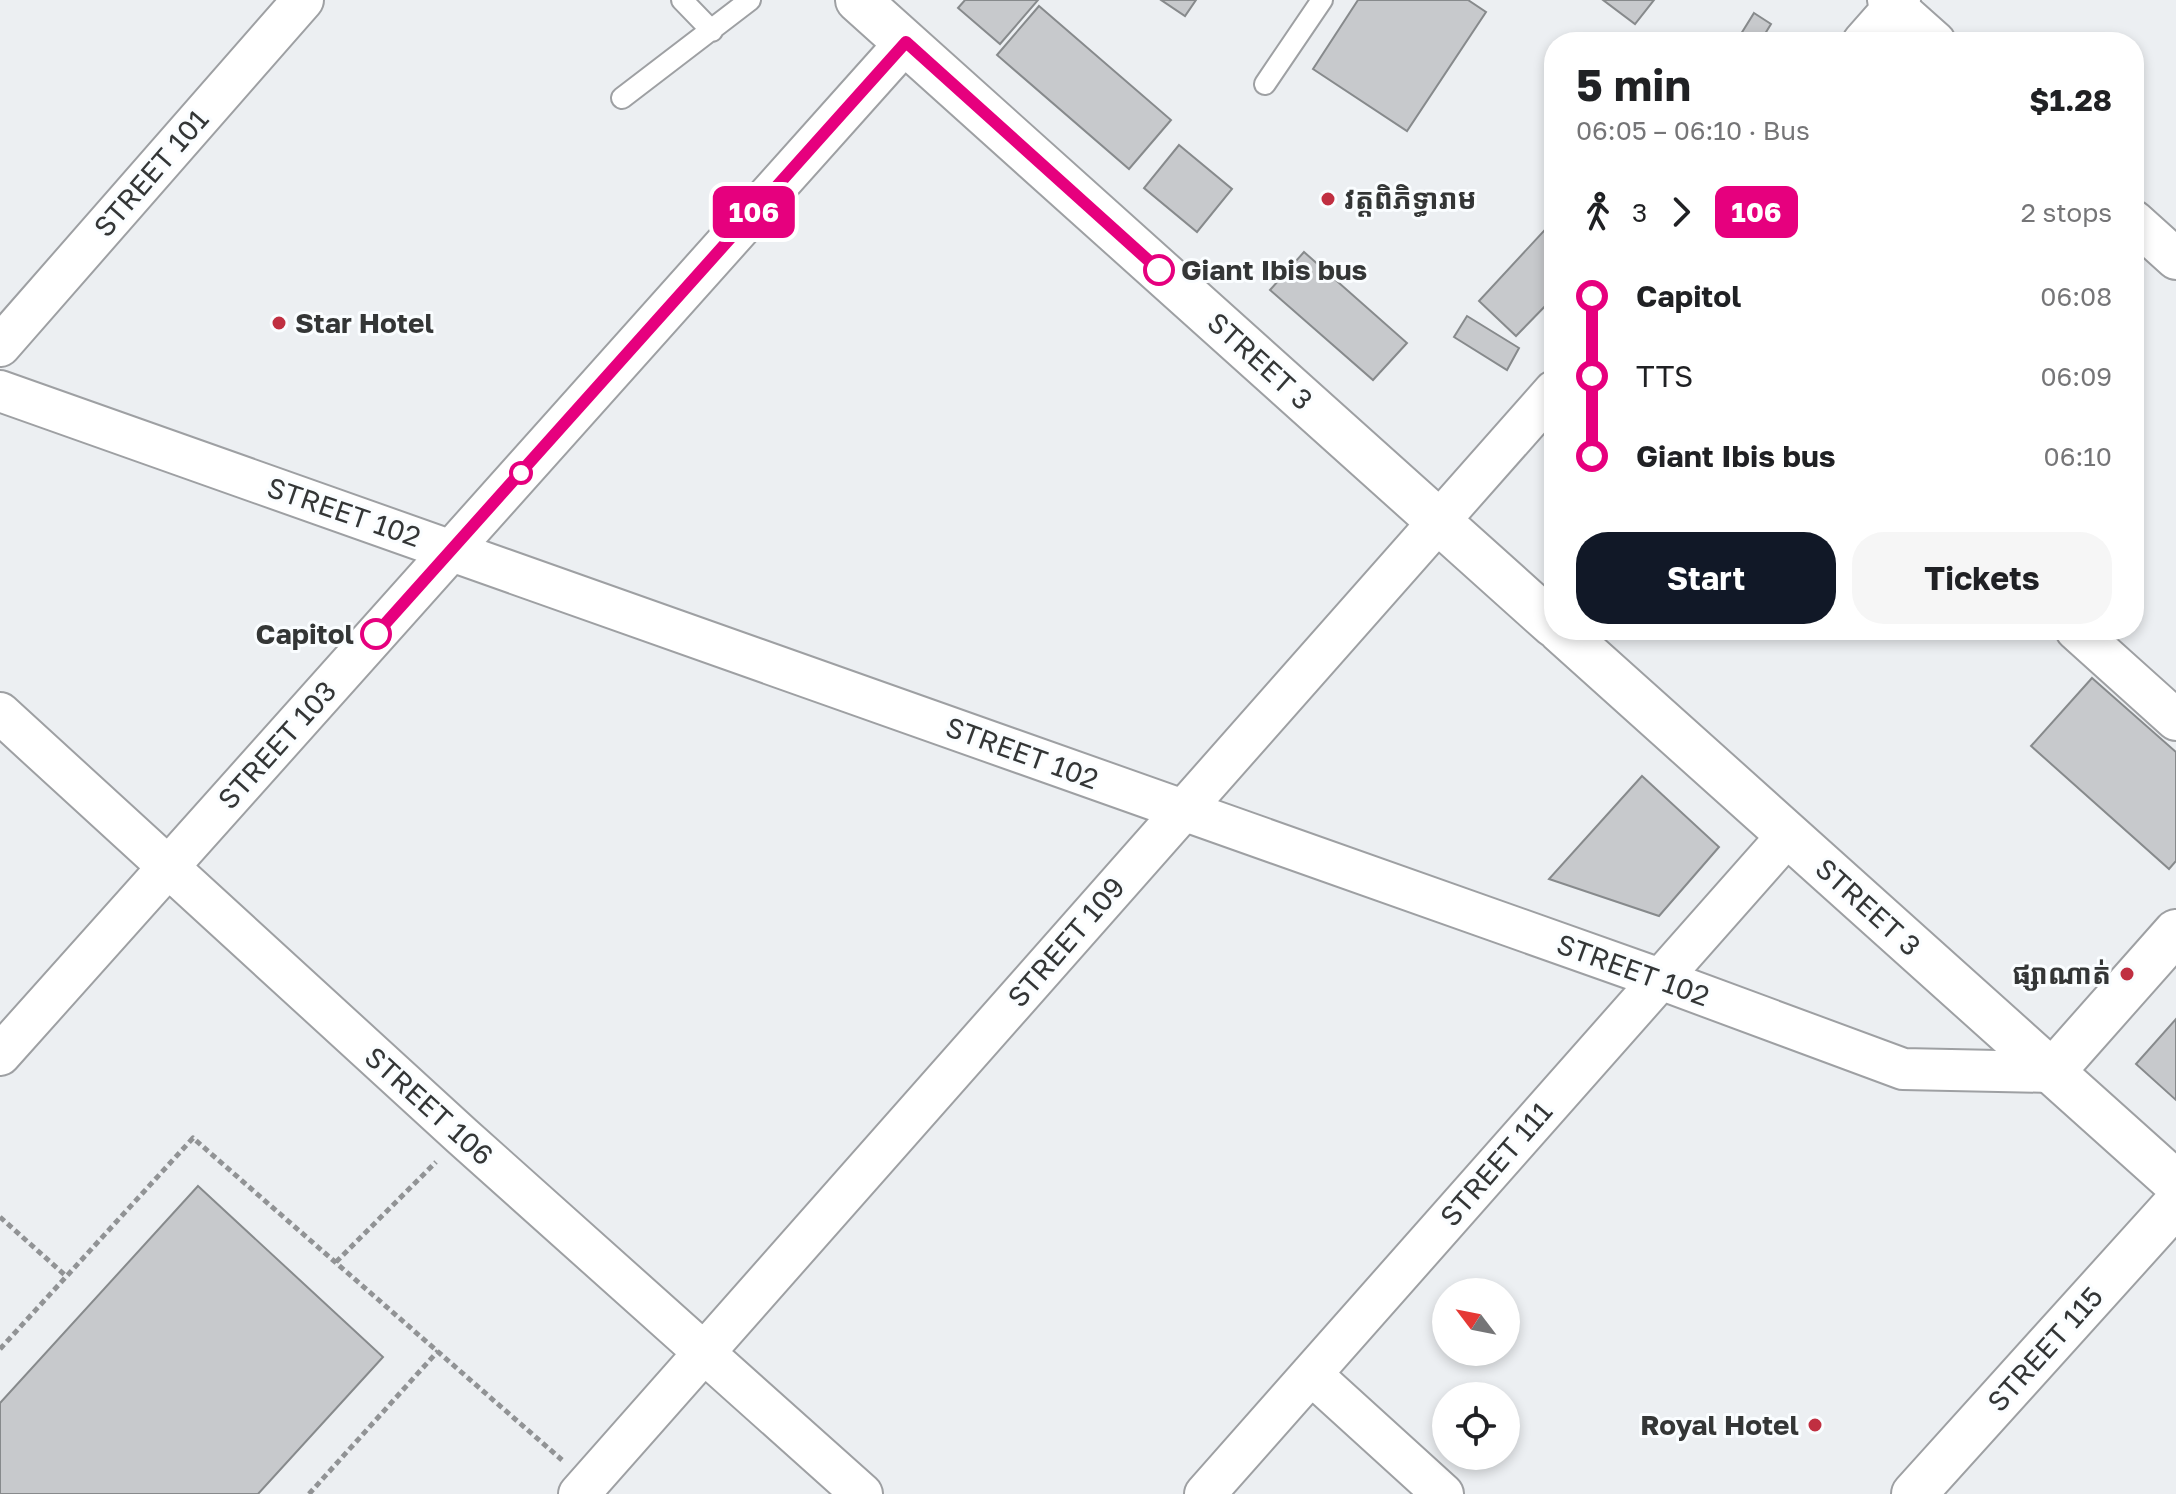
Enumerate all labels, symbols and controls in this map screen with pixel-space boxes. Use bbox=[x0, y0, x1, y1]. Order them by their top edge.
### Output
text: 5 min bbox=[1576, 58, 1691, 111]
text: $1.28 bbox=[2029, 82, 2112, 118]
street label: STREET 101 bbox=[87, 102, 215, 243]
text: 06:05 – 06:10 · Bus bbox=[1576, 115, 1810, 146]
place label: វត្តពិភិទ្ធារាម bbox=[1344, 182, 1477, 217]
line badge: 106 bbox=[708, 186, 800, 238]
marker: វត្តពិភិទ្ធារាម bbox=[1319, 190, 1337, 208]
icon: walk bbox=[1576, 190, 1620, 234]
icon: forward bbox=[1659, 190, 1703, 234]
text: 106 bbox=[729, 195, 779, 228]
text: 106 bbox=[1731, 195, 1782, 228]
text: 3 bbox=[1632, 197, 1647, 228]
text: 2 stops bbox=[2021, 197, 2112, 228]
place label: Giant Ibis bus bbox=[1181, 253, 1367, 286]
marker: Giant Ibis bus bbox=[1144, 255, 1174, 285]
text: Capitol bbox=[1636, 278, 1741, 314]
text: 06:08 bbox=[2040, 281, 2112, 312]
street label: STREET 3 bbox=[1201, 305, 1319, 416]
place label: Star Hotel bbox=[295, 306, 434, 339]
marker: Star Hotel bbox=[270, 314, 288, 332]
text: TTS bbox=[1636, 358, 1693, 394]
text: 06:09 bbox=[2040, 361, 2112, 392]
text: Giant Ibis bus bbox=[1636, 438, 1836, 474]
text: 06:10 bbox=[2044, 441, 2112, 472]
unlabelled marker bbox=[510, 462, 532, 484]
street label: STREET 102 bbox=[263, 470, 425, 553]
button: Start bbox=[1576, 532, 1836, 624]
button: Tickets bbox=[1852, 532, 2112, 624]
place label: Capitol bbox=[256, 617, 354, 650]
marker: Capitol bbox=[361, 619, 391, 649]
street label: STREET 103 bbox=[211, 674, 342, 815]
street label: STREET 102 bbox=[941, 710, 1103, 795]
street label: STREET 3 bbox=[1809, 851, 1927, 962]
street label: STREET 109 bbox=[1000, 870, 1131, 1013]
street label: STREET 102 bbox=[1552, 927, 1714, 1012]
place label: ផ្សាណាត់ bbox=[2012, 957, 2111, 991]
marker: ផ្សាណាត់ bbox=[2118, 965, 2136, 983]
street label: STREET 106 bbox=[359, 1040, 500, 1172]
street label: STREET 111 bbox=[1433, 1095, 1558, 1232]
north arrow bbox=[1432, 1278, 1520, 1366]
map controls bbox=[1432, 1278, 1520, 1470]
street label: STREET 115 bbox=[1980, 1280, 2109, 1418]
button: locate bbox=[1432, 1382, 1520, 1470]
place label: Royal Hotel bbox=[1640, 1408, 1799, 1441]
marker: Royal Hotel bbox=[1806, 1416, 1824, 1434]

